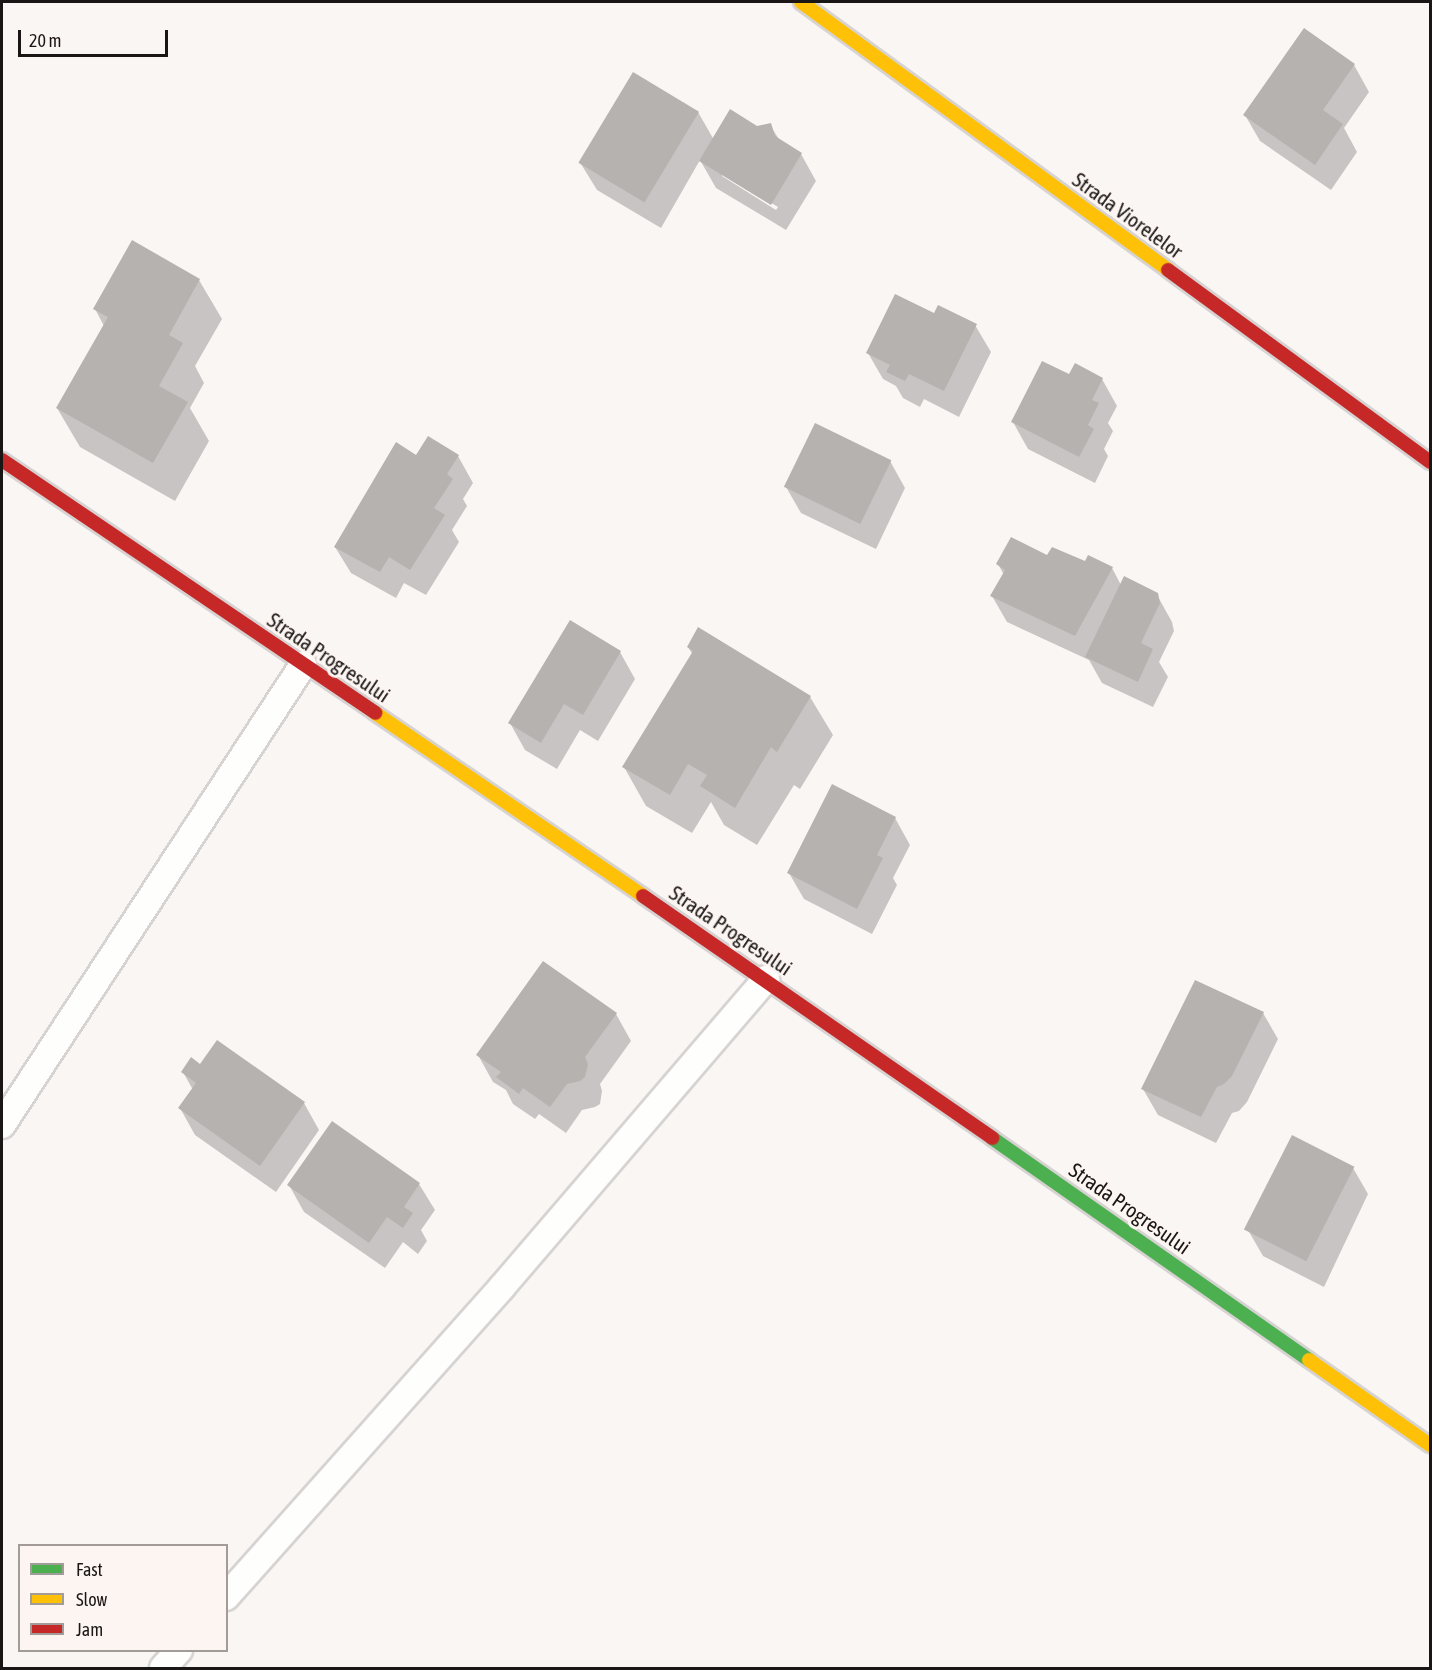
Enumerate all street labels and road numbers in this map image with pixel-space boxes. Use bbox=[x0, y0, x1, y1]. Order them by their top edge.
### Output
street label: Strada Viorelelor bbox=[1068, 167, 1188, 263]
street label: Strada Progresului bbox=[263, 607, 395, 707]
street label: Strada Progresului bbox=[665, 880, 797, 980]
street label: Strada Progresului bbox=[1065, 1157, 1195, 1259]

